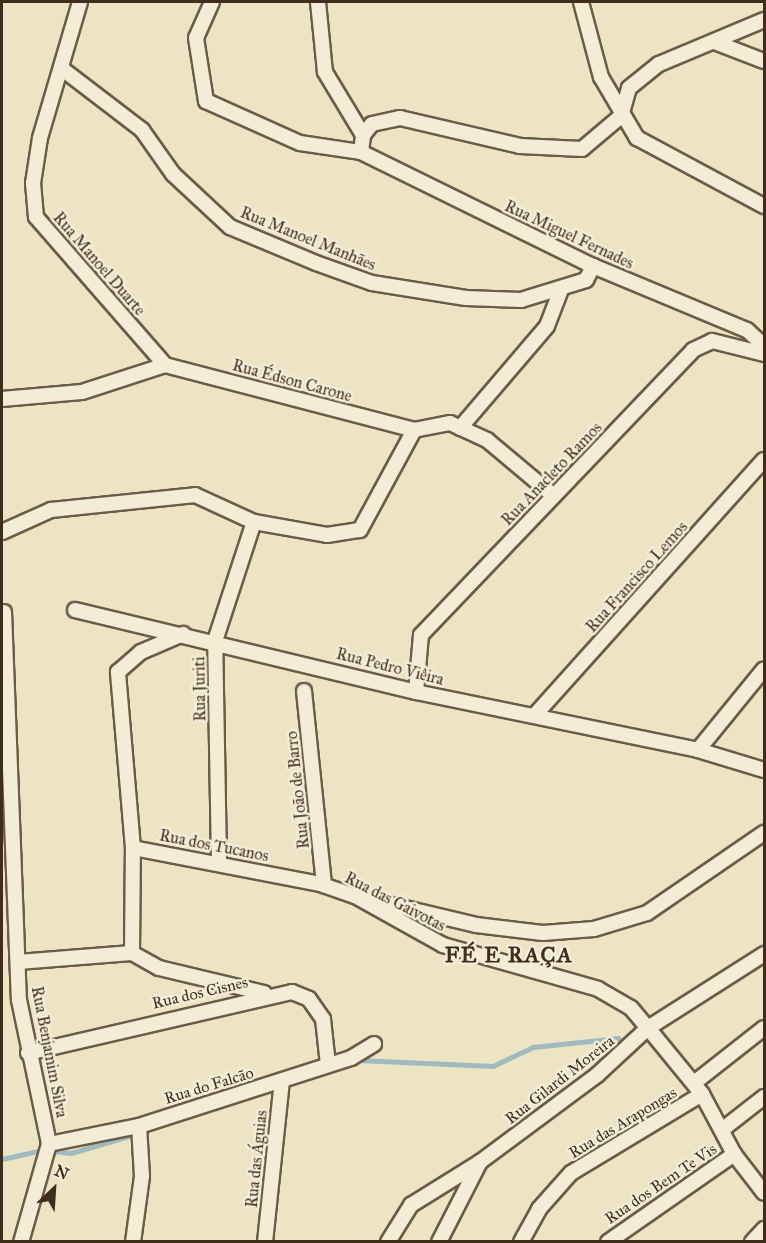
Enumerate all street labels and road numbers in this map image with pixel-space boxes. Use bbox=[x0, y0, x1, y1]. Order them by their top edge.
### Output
street label: Rua Miguel Fernades bbox=[501, 197, 637, 273]
street label: Rua Manoel Manhães bbox=[237, 203, 379, 275]
street label: Rua Manoel Duarte bbox=[49, 208, 149, 320]
street label: Rua Édson Carone bbox=[230, 356, 354, 406]
street label: Rua Anacleto Ramos bbox=[498, 418, 606, 530]
street label: Rua Francisco Lemos bbox=[582, 518, 692, 636]
street label: Rua Pedro Viêira bbox=[334, 644, 446, 690]
street label: Rua Juriti bbox=[190, 656, 210, 722]
street label: Rua João de Barro bbox=[282, 730, 314, 850]
street label: Rua dos Tucanos bbox=[158, 826, 270, 866]
street label: Rua das Gaivotas bbox=[341, 868, 449, 936]
street label: Rua dos Cisnes bbox=[150, 973, 250, 1013]
street label: Rua Benjamim Silva bbox=[27, 985, 71, 1119]
street label: Rua Gilardi Moreira bbox=[502, 1032, 618, 1128]
street label: Rua do Falcão bbox=[162, 1063, 256, 1109]
street label: Rua das Arapongas bbox=[566, 1083, 680, 1163]
street label: Rua das Águias bbox=[242, 1109, 272, 1209]
street label: Rua dos Bem Te Vis bbox=[601, 1140, 721, 1228]

